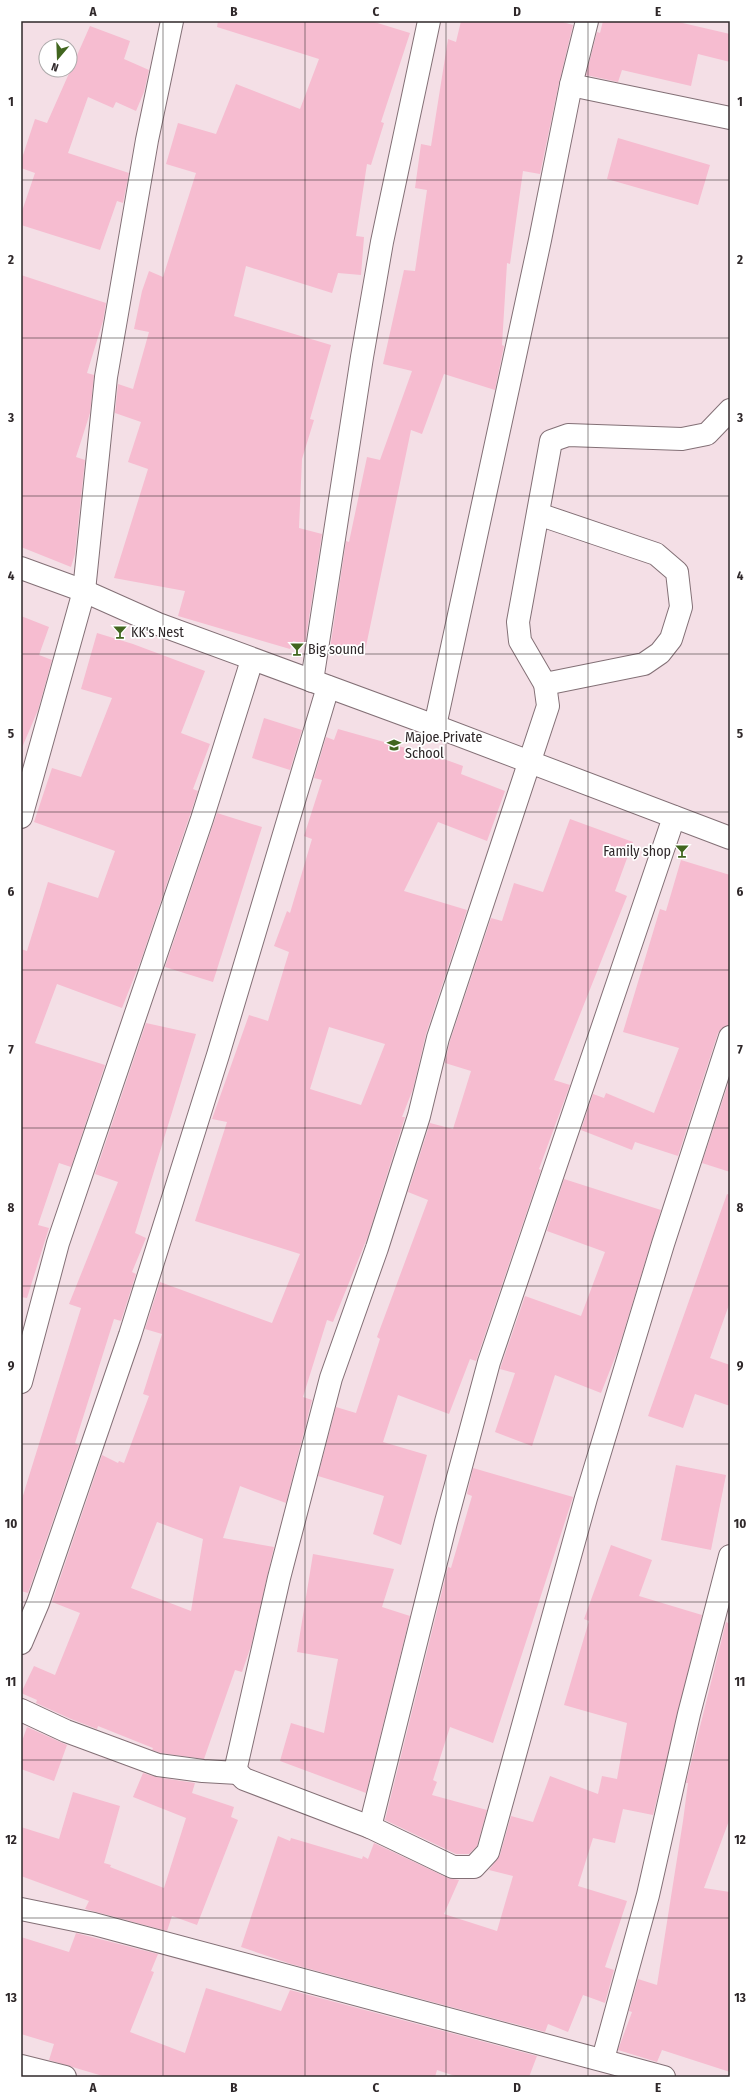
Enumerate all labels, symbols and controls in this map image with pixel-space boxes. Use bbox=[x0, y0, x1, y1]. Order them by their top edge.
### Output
text: A bbox=[88, 4, 97, 19]
text: B bbox=[230, 4, 238, 19]
text: C bbox=[373, 4, 380, 19]
text: D bbox=[513, 4, 521, 19]
text: E bbox=[655, 4, 661, 19]
north arrow bbox=[38, 38, 78, 78]
text: N bbox=[50, 60, 60, 74]
text: 1 bbox=[8, 94, 14, 109]
text: 1 bbox=[737, 94, 743, 109]
text: 2 bbox=[7, 252, 14, 267]
text: 2 bbox=[736, 252, 743, 267]
text: 3 bbox=[7, 410, 14, 425]
text: 3 bbox=[736, 410, 743, 425]
text: 4 bbox=[8, 568, 15, 583]
text: 4 bbox=[737, 568, 744, 583]
bar icon: KK's Nest bbox=[112, 624, 128, 640]
place label: KK's Nest bbox=[131, 624, 184, 641]
bar icon: Big sound bbox=[289, 641, 305, 657]
place label: Big sound bbox=[308, 641, 365, 658]
text: 5 bbox=[8, 726, 14, 741]
text: 5 bbox=[737, 726, 743, 741]
place label: Majoe Private School bbox=[405, 729, 482, 762]
school or university icon: Majoe Private School bbox=[386, 737, 402, 753]
place label: Family shop bbox=[603, 843, 671, 860]
bar icon: Family shop bbox=[674, 843, 690, 859]
text: 6 bbox=[8, 884, 15, 899]
text: 6 bbox=[737, 884, 744, 899]
text: 7 bbox=[8, 1042, 14, 1057]
text: 7 bbox=[737, 1042, 743, 1057]
text: 8 bbox=[8, 1200, 15, 1215]
text: 8 bbox=[737, 1200, 744, 1215]
text: 9 bbox=[8, 1358, 15, 1373]
text: 9 bbox=[737, 1358, 744, 1373]
text: 10 bbox=[5, 1516, 17, 1531]
text: 10 bbox=[734, 1516, 746, 1531]
text: 11 bbox=[6, 1674, 16, 1689]
text: 11 bbox=[735, 1674, 745, 1689]
text: 12 bbox=[5, 1832, 17, 1847]
text: 12 bbox=[734, 1832, 746, 1847]
text: 13 bbox=[5, 1990, 17, 2005]
text: 13 bbox=[734, 1990, 746, 2005]
text: A bbox=[88, 2080, 97, 2095]
text: B bbox=[230, 2080, 238, 2095]
text: C bbox=[373, 2080, 380, 2095]
text: D bbox=[513, 2080, 521, 2095]
text: E bbox=[655, 2080, 661, 2095]

